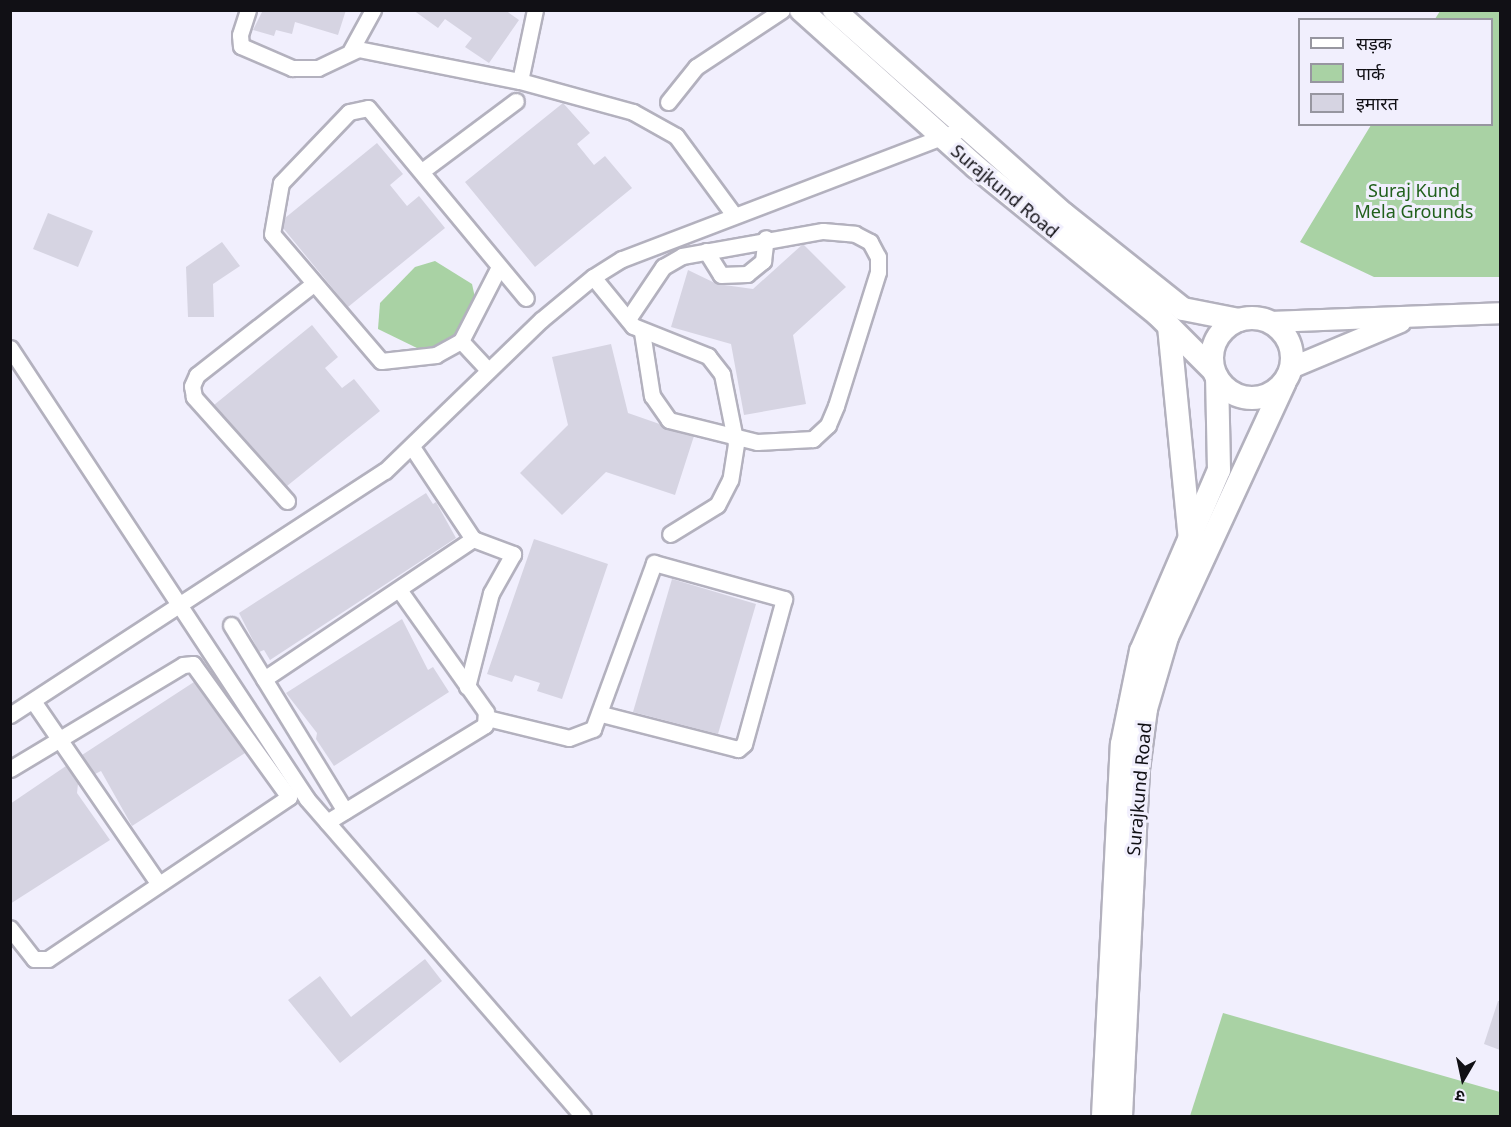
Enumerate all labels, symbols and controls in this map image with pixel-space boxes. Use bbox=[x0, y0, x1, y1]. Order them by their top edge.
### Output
legend bbox=[1298, 18, 1493, 126]
text: सड़क bbox=[1356, 31, 1392, 55]
text: पार्क bbox=[1356, 61, 1385, 85]
text: इमारत bbox=[1356, 91, 1398, 115]
street label: Surajkund Road bbox=[947, 140, 1063, 242]
park label: Suraj Kund Mela Grounds bbox=[1355, 180, 1473, 222]
street label: Surajkund Road bbox=[1122, 721, 1156, 857]
north arrow bbox=[1433, 1049, 1493, 1109]
text: उ bbox=[1454, 1085, 1467, 1108]

